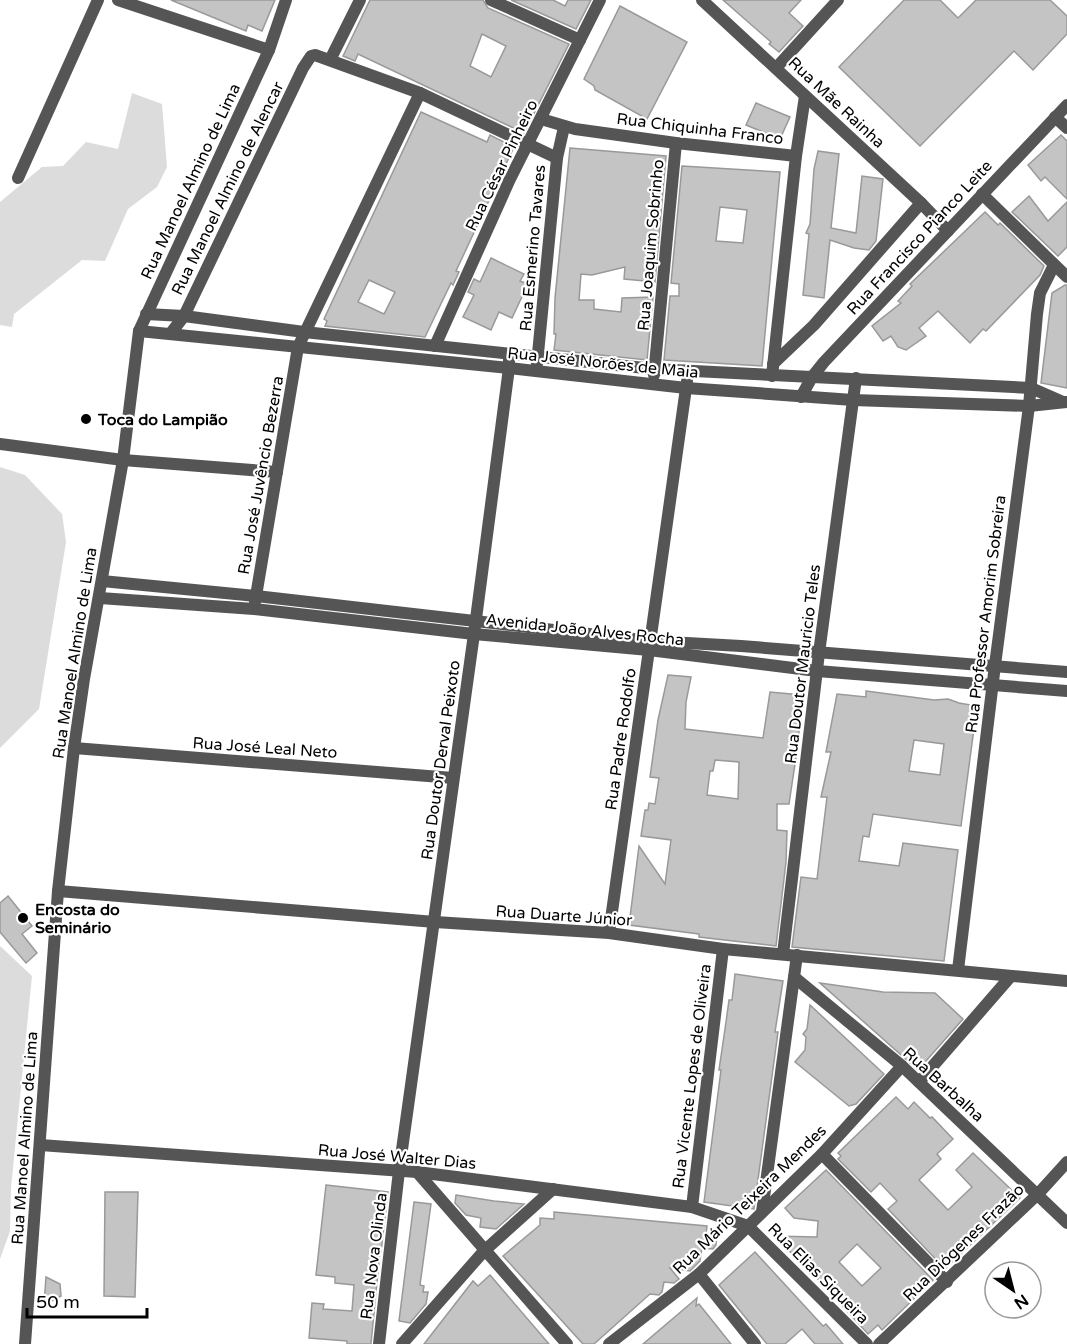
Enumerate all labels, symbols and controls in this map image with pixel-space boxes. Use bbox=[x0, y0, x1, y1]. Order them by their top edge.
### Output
street label: Rua Mãe Rainha bbox=[784, 53, 889, 153]
street label: Rua Manoel Almino de Alencar bbox=[167, 78, 289, 298]
street label: Rua Manoel Almino de Lima bbox=[137, 80, 245, 283]
street label: Rua César Pinheiro bbox=[461, 96, 542, 235]
street label: Rua Chiquinha Franco bbox=[615, 109, 784, 149]
street label: Rua Francisco Pianco Leite bbox=[843, 156, 997, 319]
street label: Rua Joaquim Sobrinho bbox=[634, 158, 668, 332]
street label: Rua Esmerino Tavares bbox=[516, 164, 550, 332]
street label: Rua José Norões de Maia bbox=[506, 343, 699, 383]
street label: Rua José Juvêncio Bezerra bbox=[234, 374, 288, 576]
place label: Toca do Lampião bbox=[97, 410, 228, 430]
marker: Toca do Lampião bbox=[79, 412, 93, 426]
street label: Rua Professor Amorim Sobreira bbox=[961, 494, 1011, 734]
street label: Rua Manoel Almino de Lima bbox=[48, 546, 102, 760]
street label: Rua Doutor Mauricio Teles bbox=[781, 563, 825, 765]
street label: Avenida João Alves Rocha bbox=[485, 610, 685, 650]
street label: Rua Doutor Derval Peixoto bbox=[417, 659, 465, 861]
street label: Rua Padre Rodolfo bbox=[601, 667, 641, 811]
street label: Rua José Leal Neto bbox=[192, 733, 338, 763]
place label: Encosta do Seminário bbox=[35, 900, 120, 938]
street label: Rua Duarte Júnior bbox=[495, 901, 634, 931]
marker: Encosta do Seminário bbox=[16, 911, 30, 925]
street label: Rua Vicente Lopes de Oliveira bbox=[668, 963, 716, 1190]
street label: Rua Manoel Almino de Lima bbox=[8, 1031, 42, 1245]
street label: Rua Barbalha bbox=[899, 1043, 988, 1126]
street label: Rua Mário Teixeira Mendes bbox=[669, 1121, 831, 1279]
street label: Rua José Walter Dias bbox=[317, 1140, 477, 1174]
street label: Rua Diógenes Frazão bbox=[899, 1180, 1028, 1306]
street label: Rua Nova Olinda bbox=[356, 1192, 392, 1321]
street label: Rua Elias Siqueira bbox=[763, 1219, 873, 1329]
north arrow bbox=[983, 1260, 1043, 1320]
scale bar bbox=[27, 1281, 147, 1319]
text: N bbox=[1010, 1290, 1032, 1313]
text: 50 m bbox=[36, 1291, 80, 1313]

